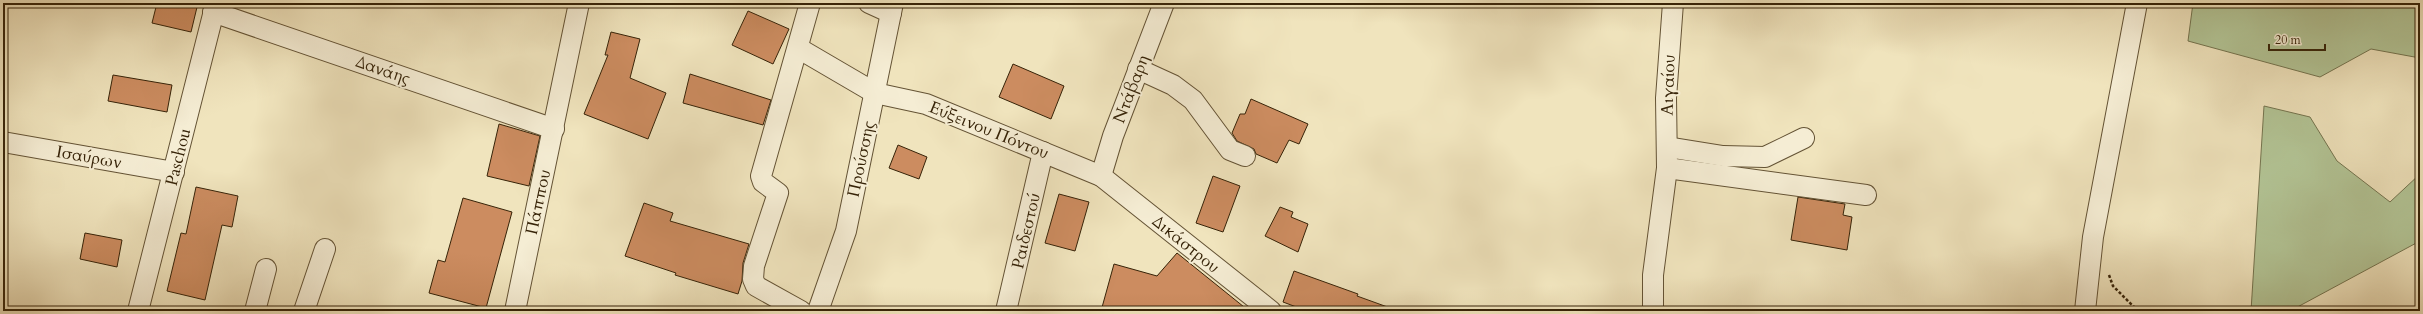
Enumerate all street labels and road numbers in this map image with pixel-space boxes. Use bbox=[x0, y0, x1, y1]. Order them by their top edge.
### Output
street label: Δανάης bbox=[353, 50, 413, 90]
street label: Ντάβαρη bbox=[1107, 52, 1155, 126]
street label: Αιγαίου bbox=[1655, 54, 1681, 116]
street label: Εύξεινου Πόντου bbox=[926, 95, 1052, 165]
street label: Προύσσης bbox=[842, 119, 880, 199]
street label: Paschou bbox=[160, 126, 196, 188]
street label: Ισαύρων bbox=[55, 140, 123, 174]
street label: Πάππου bbox=[520, 167, 556, 237]
street label: Ραιδεστού bbox=[1006, 191, 1046, 271]
street label: Δικάστρου bbox=[1147, 210, 1225, 278]

